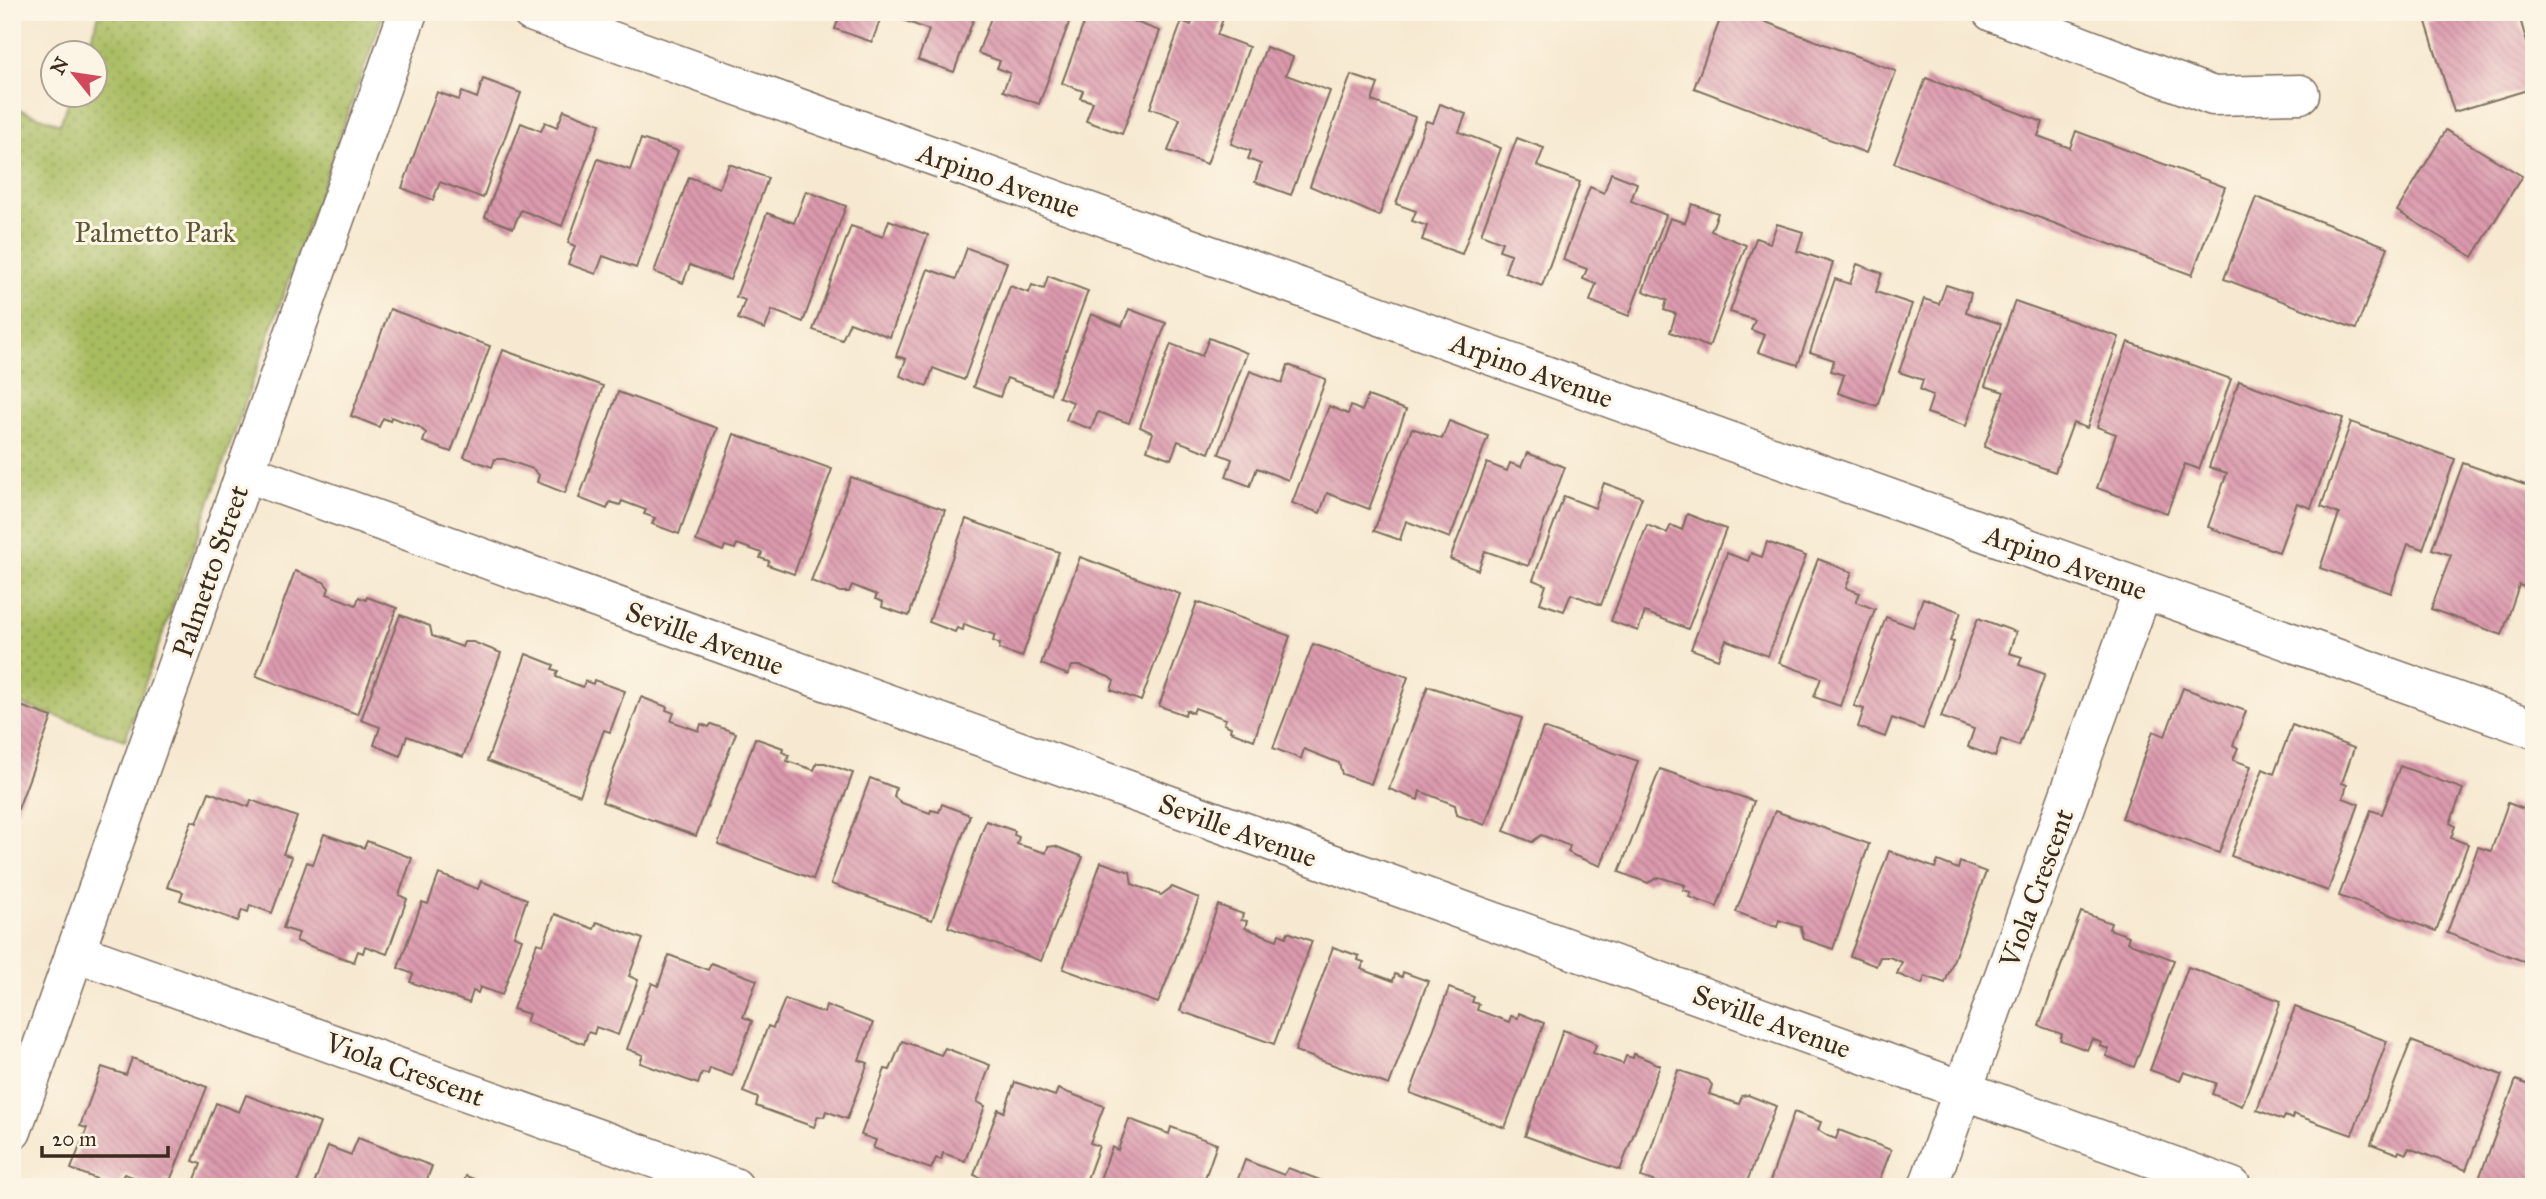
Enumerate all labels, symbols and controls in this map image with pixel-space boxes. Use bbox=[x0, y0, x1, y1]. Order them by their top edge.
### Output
north arrow bbox=[38, 38, 108, 108]
text: N bbox=[46, 53, 74, 78]
street label: Arpino Avenue bbox=[912, 135, 1085, 226]
park label: Palmetto Park bbox=[75, 215, 235, 250]
street label: Arpino Avenue bbox=[1445, 325, 1618, 416]
street label: Palmetto Street bbox=[165, 480, 256, 662]
street label: Arpino Avenue bbox=[1979, 517, 2152, 608]
street label: Seville Avenue bbox=[621, 594, 789, 683]
street label: Seville Avenue bbox=[1154, 786, 1322, 875]
street label: Viola Crescent bbox=[1991, 804, 2081, 973]
street label: Seville Avenue bbox=[1688, 977, 1856, 1066]
street label: Viola Crescent bbox=[320, 1024, 489, 1114]
scale bar bbox=[42, 1115, 168, 1159]
text: 20 m bbox=[52, 1126, 97, 1152]

